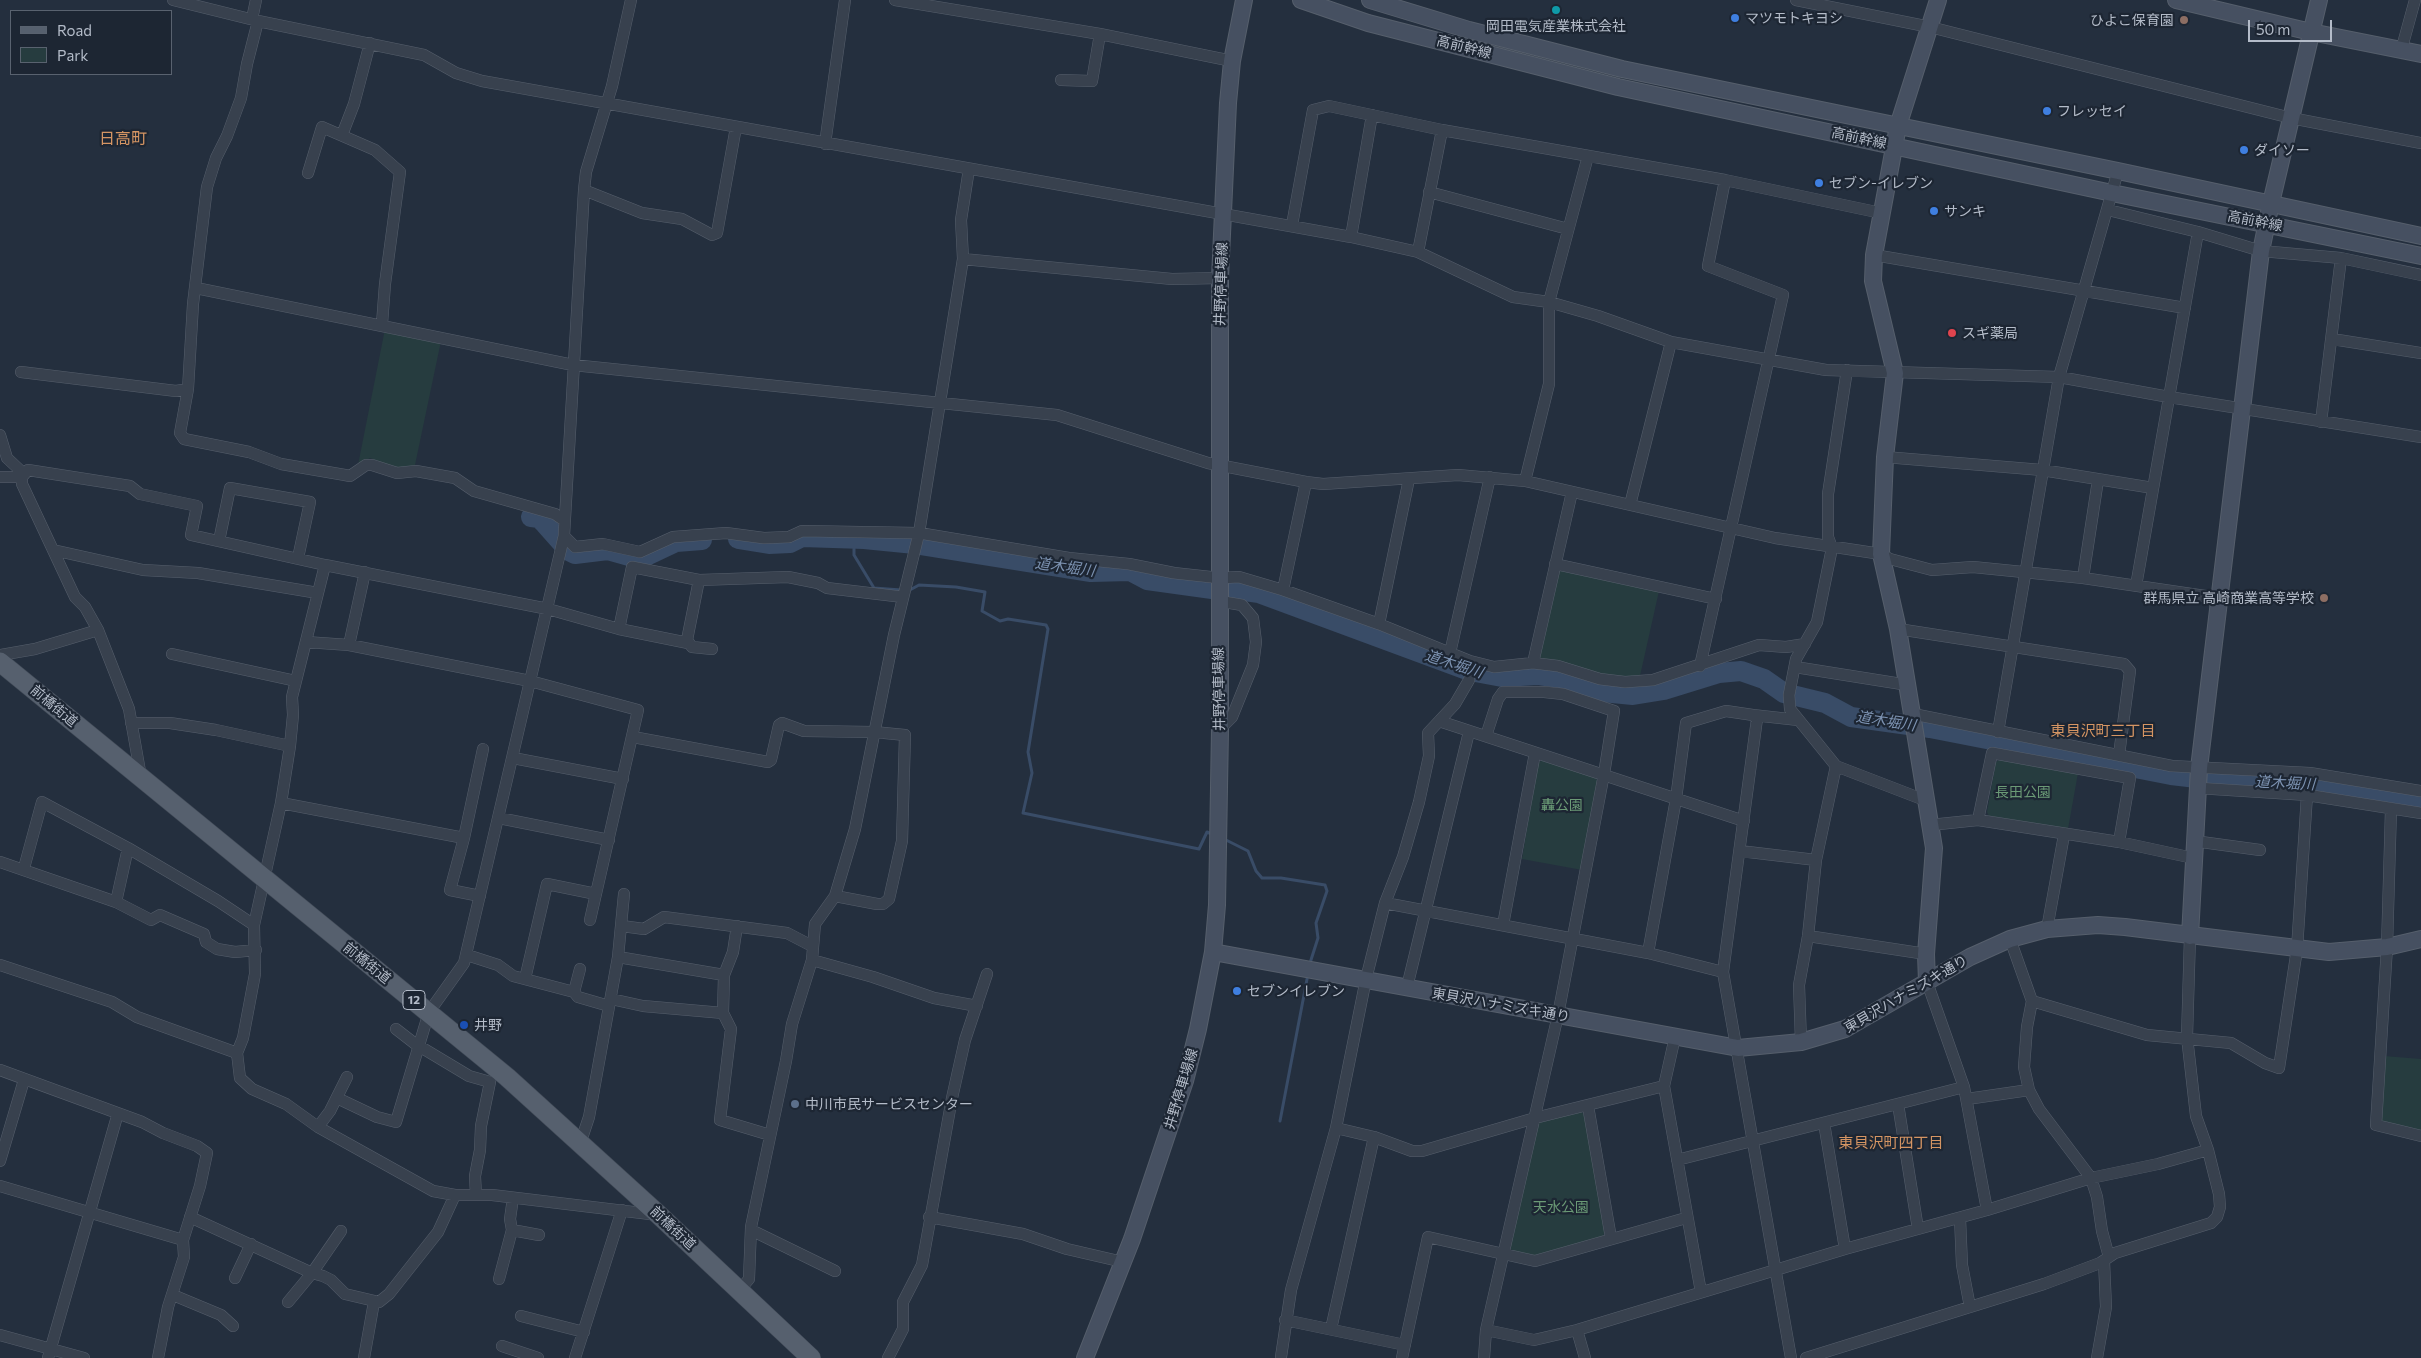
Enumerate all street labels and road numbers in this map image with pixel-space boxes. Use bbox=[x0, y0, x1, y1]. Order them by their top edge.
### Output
street label: 高前幹線 bbox=[1435, 32, 1493, 62]
street label: 高前幹線 bbox=[1830, 124, 1888, 152]
street label: 高前幹線 bbox=[2226, 207, 2284, 235]
street label: 井野停車場線 bbox=[1211, 242, 1231, 326]
street label: 井野停車場線 bbox=[1210, 647, 1228, 731]
street label: 前橋街道 bbox=[27, 682, 81, 730]
street label: 前橋街道 bbox=[340, 939, 394, 987]
street label: 東貝沢ハナミズキ通り bbox=[1841, 952, 1971, 1036]
street label: 東貝沢ハナミズキ通り bbox=[1431, 985, 1571, 1025]
road number: 12 bbox=[403, 990, 425, 1010]
street label: 井野停車場線 bbox=[1161, 1046, 1201, 1132]
street label: 前橋街道 bbox=[647, 1203, 699, 1253]

